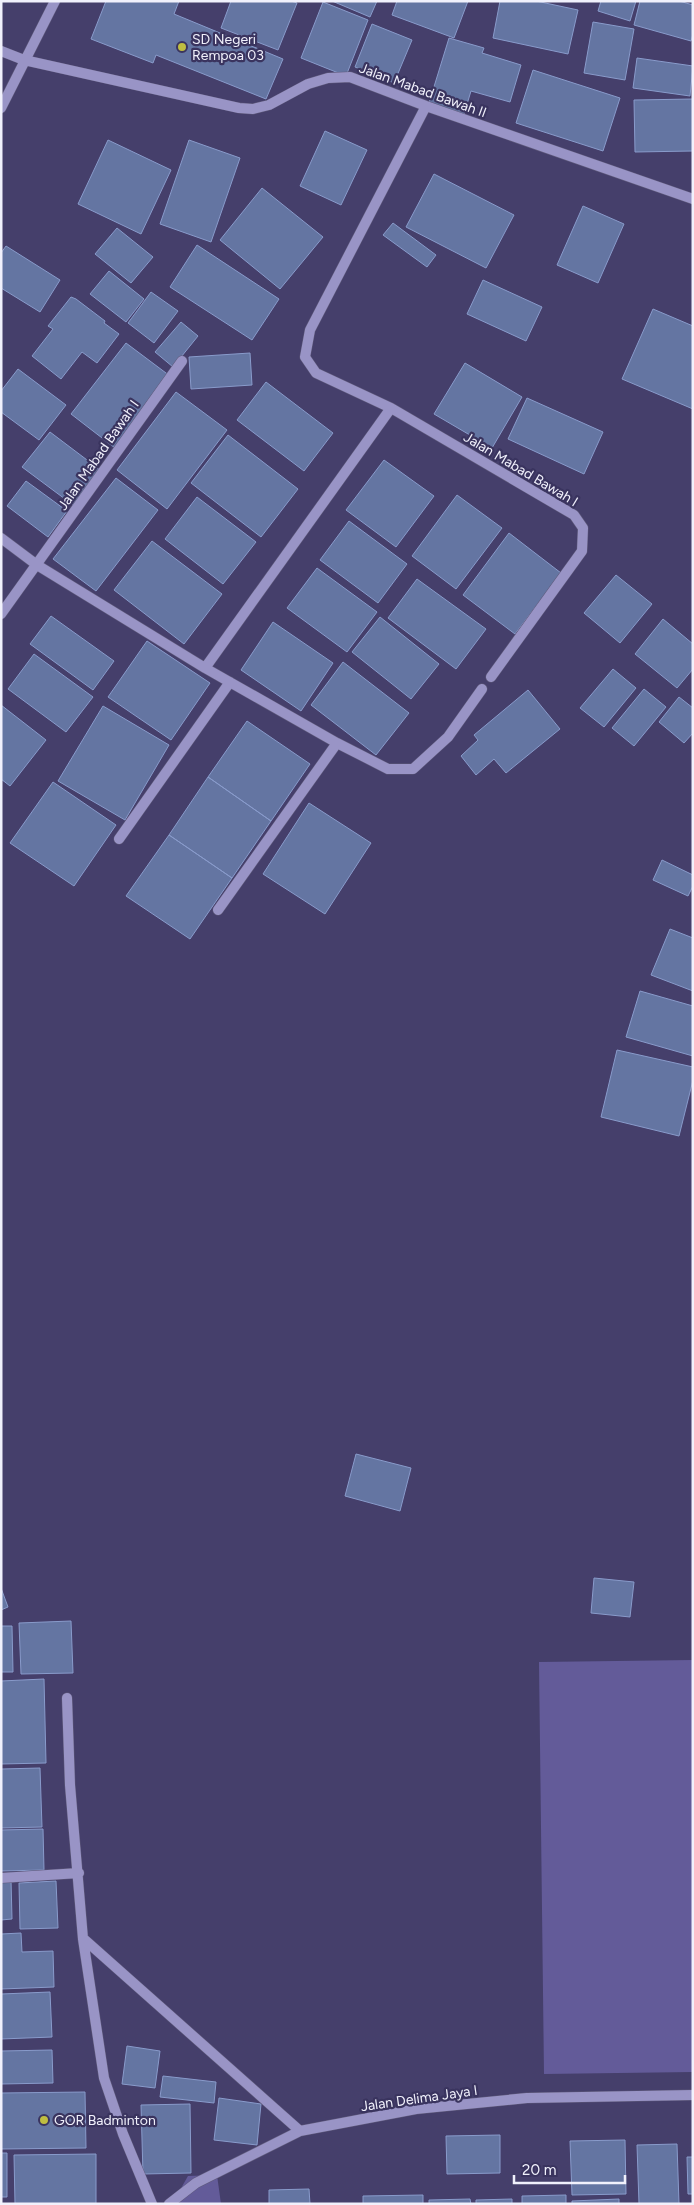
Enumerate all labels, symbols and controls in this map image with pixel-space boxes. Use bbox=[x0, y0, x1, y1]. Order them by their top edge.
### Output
place label: SD Negeri Rempoa 03 bbox=[192, 31, 264, 64]
marker: SD Negeri Rempoa 03 bbox=[176, 41, 188, 53]
street label: Jalan Mabad Bawah II bbox=[357, 60, 489, 121]
street label: Jalan Mabad Bawah I bbox=[54, 397, 143, 514]
street label: Jalan Mabad Bawah I bbox=[460, 429, 581, 510]
street label: Jalan Delima Jaya I bbox=[360, 2082, 479, 2115]
place label: GOR Badminton bbox=[54, 2112, 156, 2129]
marker: GOR Badminton bbox=[38, 2114, 50, 2126]
scale bar bbox=[514, 2152, 625, 2184]
text: 20 m bbox=[522, 2161, 556, 2179]

